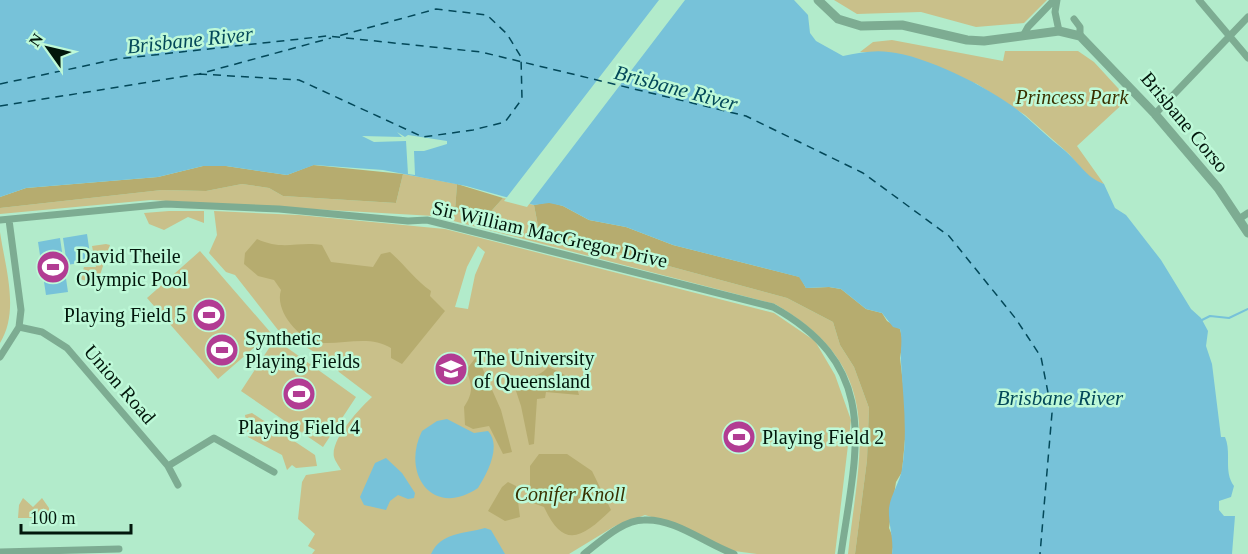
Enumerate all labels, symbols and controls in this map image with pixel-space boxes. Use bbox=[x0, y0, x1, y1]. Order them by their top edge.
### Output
north arrow bbox=[18, 18, 78, 78]
water label: Brisbane River bbox=[126, 21, 255, 59]
text: N bbox=[26, 30, 47, 49]
water label: Brisbane River bbox=[612, 60, 741, 116]
street label: Brisbane Corso bbox=[1137, 67, 1233, 177]
park label: Princess Park bbox=[1015, 86, 1129, 108]
street label: Sir William MacGregor Drive bbox=[430, 196, 670, 273]
place label: David Theile Olympic Pool bbox=[76, 245, 188, 291]
sports icon: David Theile Olympic Pool bbox=[35, 249, 71, 285]
sports icon: Playing Field 5 bbox=[191, 297, 227, 333]
place label: Playing Field 5 bbox=[64, 304, 186, 327]
place label: Synthetic Playing Fields bbox=[245, 327, 360, 373]
sports icon: Synthetic Playing Fields bbox=[204, 332, 240, 368]
street label: Union Road bbox=[80, 340, 160, 428]
place label: The University of Queensland bbox=[474, 347, 595, 392]
school or university icon: The University of Queensland bbox=[433, 351, 469, 387]
sports icon: Playing Field 4 bbox=[281, 376, 317, 412]
water label: Brisbane River bbox=[997, 386, 1124, 410]
place label: Playing Field 4 bbox=[238, 416, 360, 439]
sports icon: Playing Field 2 bbox=[721, 419, 757, 455]
place label: Playing Field 2 bbox=[762, 426, 884, 449]
park label: Conifer Knoll bbox=[515, 483, 626, 506]
scale bar bbox=[21, 497, 130, 535]
text: 100 m bbox=[30, 508, 76, 528]

